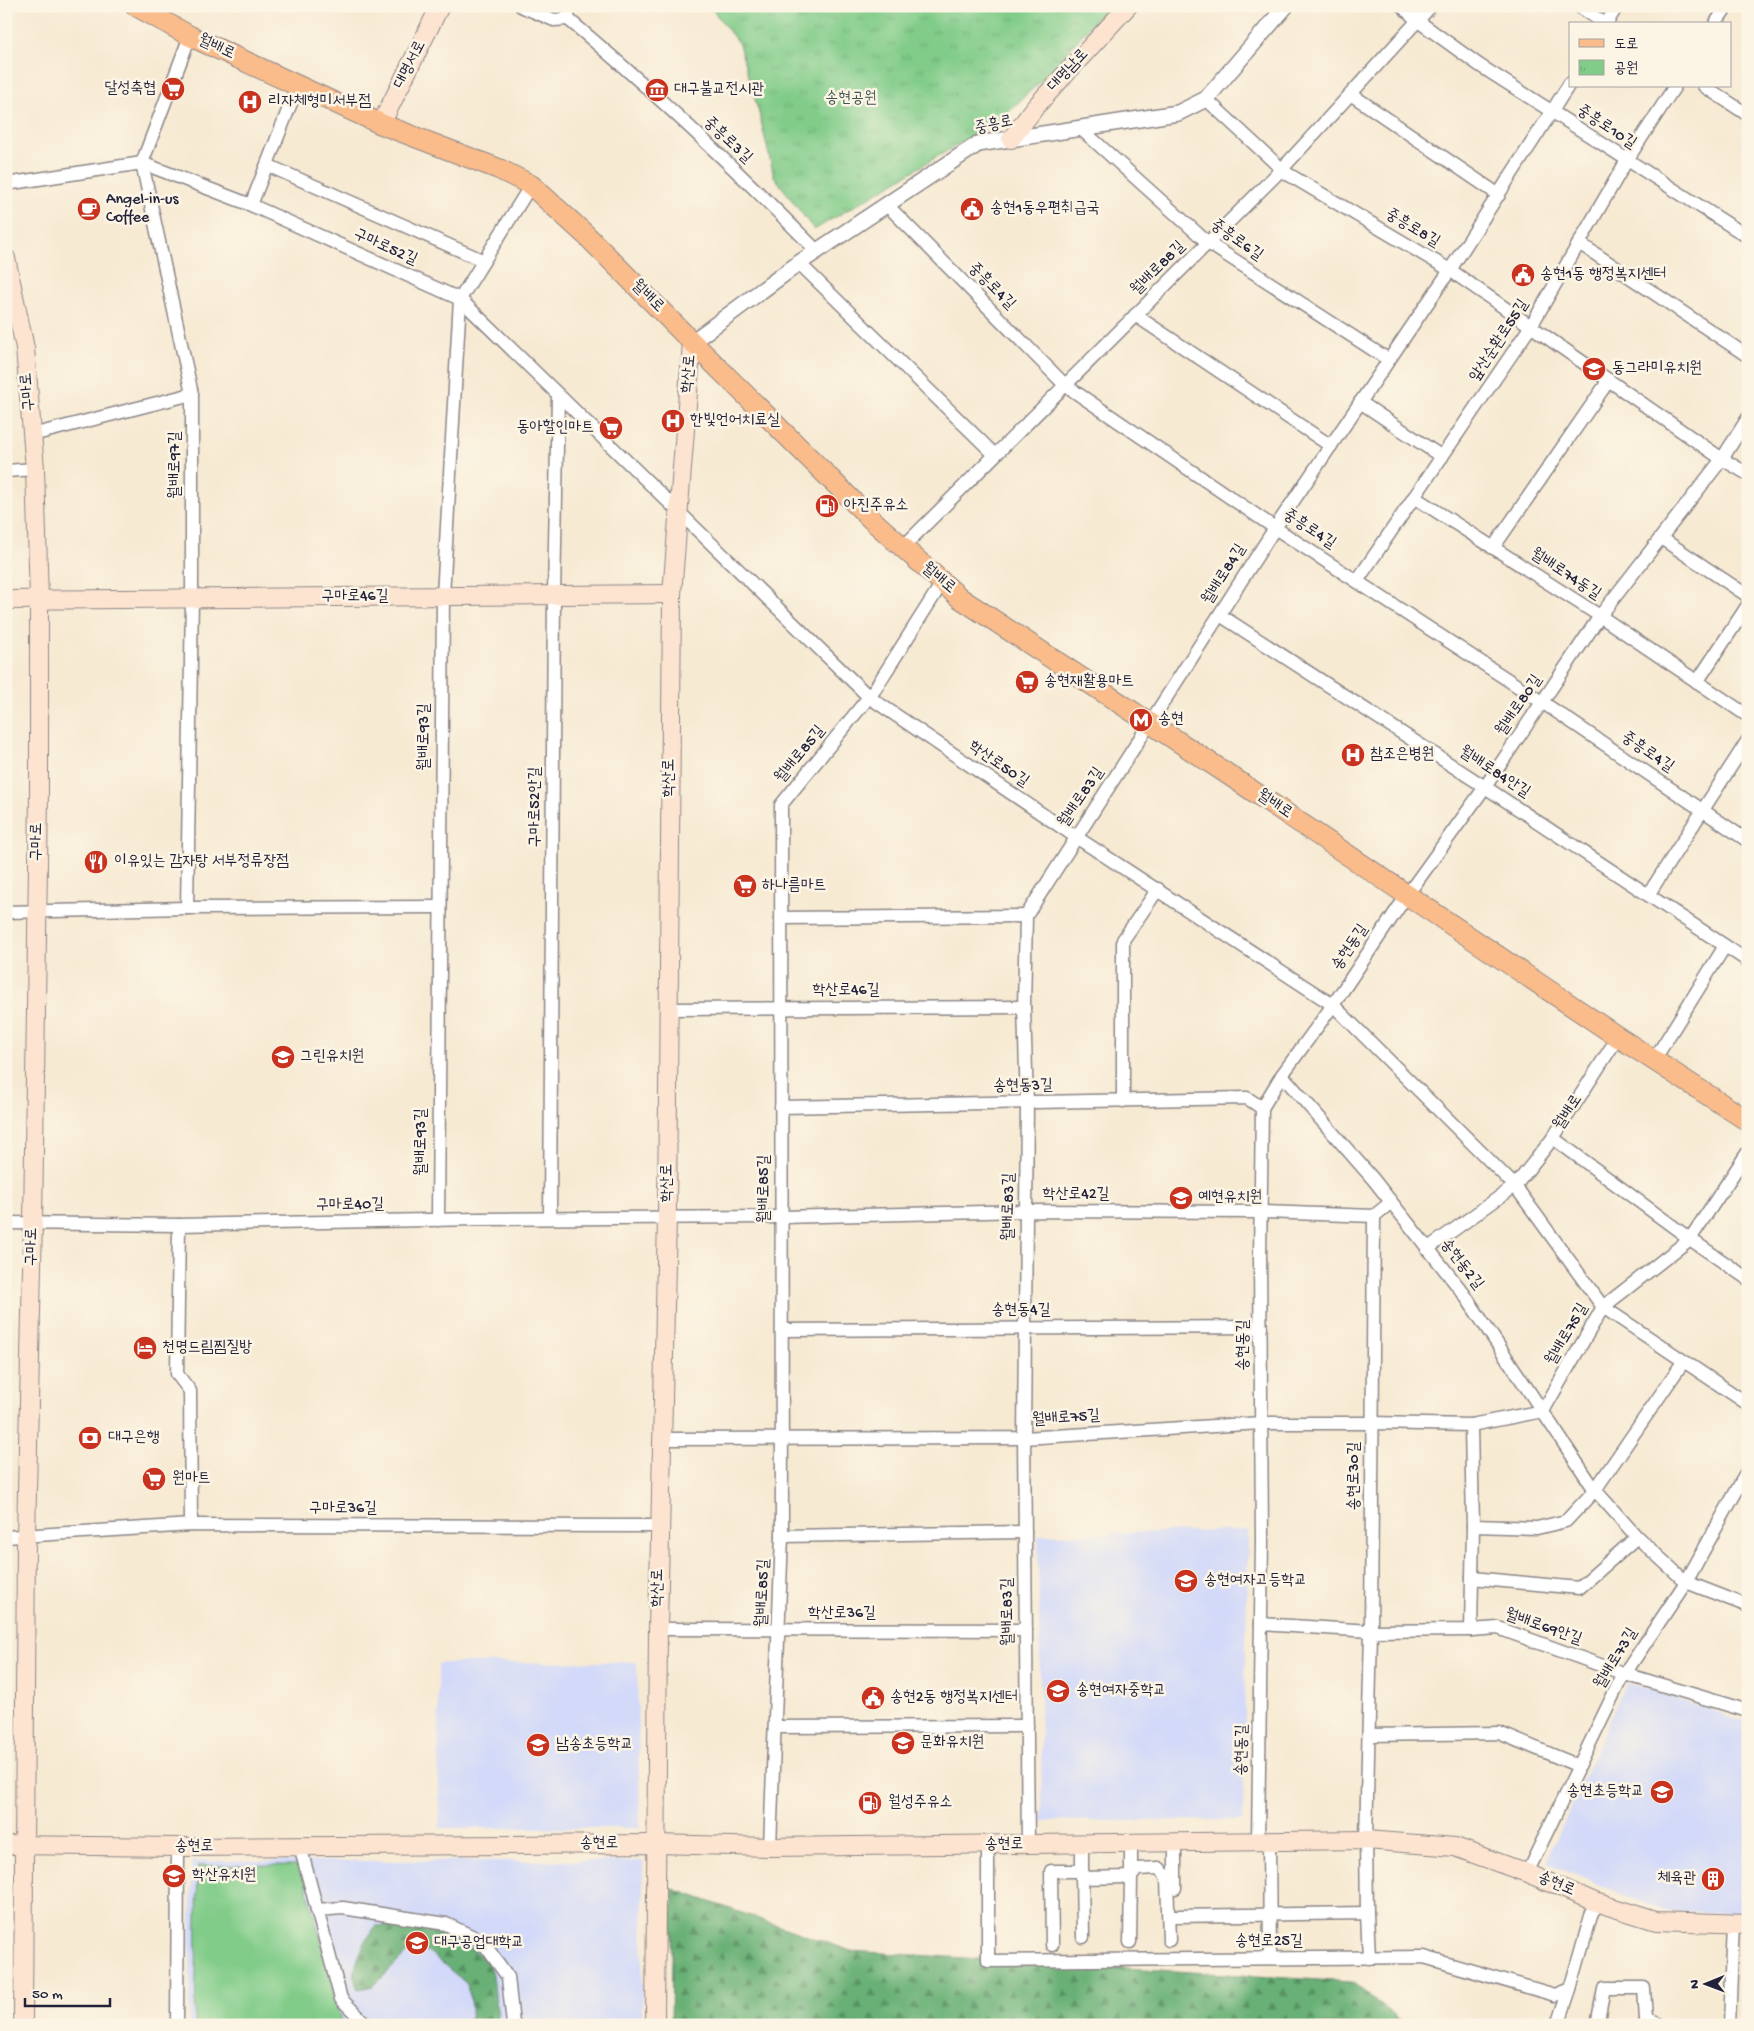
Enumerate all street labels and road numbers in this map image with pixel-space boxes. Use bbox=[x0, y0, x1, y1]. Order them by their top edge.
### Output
street label: 월배로 bbox=[194, 30, 238, 65]
street label: 대명서로 bbox=[391, 38, 431, 92]
street label: 대명남로 bbox=[1044, 46, 1094, 96]
street label: 중흥로10길 bbox=[1573, 101, 1640, 154]
street label: 중흥로 bbox=[973, 112, 1015, 139]
street label: 중흥로3길 bbox=[699, 113, 756, 168]
street label: 중흥로8길 bbox=[1381, 204, 1443, 253]
street label: 중흥로6길 bbox=[1206, 215, 1267, 266]
street label: 구마로52길 bbox=[350, 226, 420, 271]
street label: 월배로88길 bbox=[1127, 237, 1190, 300]
street label: 중흥로4길 bbox=[963, 259, 1019, 315]
street label: 월배로 bbox=[627, 276, 668, 317]
street label: 앞산순환로55길 bbox=[1466, 296, 1534, 386]
street label: 학산로 bbox=[679, 354, 701, 394]
street label: 구마로 bbox=[18, 372, 40, 412]
street label: 월배로97길 bbox=[166, 431, 186, 499]
street label: 중흥로4길 bbox=[1279, 505, 1340, 554]
street label: 월배로84길 bbox=[1198, 541, 1251, 609]
street label: 월배로74동길 bbox=[1526, 544, 1604, 605]
street label: 월배로 bbox=[917, 559, 960, 599]
street label: 구마로46길 bbox=[321, 588, 389, 607]
street label: 월배로80길 bbox=[1492, 671, 1547, 740]
street label: 월배로93길 bbox=[415, 703, 435, 771]
street label: 월배로85길 bbox=[771, 722, 830, 788]
street label: 중흥로4길 bbox=[1617, 728, 1677, 777]
street label: 학산로50길 bbox=[964, 738, 1032, 792]
street label: 월배로84안길 bbox=[1455, 742, 1534, 803]
street label: 학산로 bbox=[661, 759, 680, 797]
street label: 월배로83길 bbox=[1054, 764, 1109, 832]
street label: 구마로52안길 bbox=[527, 767, 546, 847]
street label: 월배로 bbox=[1253, 785, 1296, 824]
street label: 구마로 bbox=[28, 823, 48, 861]
street label: 송현동길 bbox=[1328, 921, 1373, 975]
street label: 학산로46길 bbox=[812, 982, 880, 1001]
street label: 송현동3길 bbox=[993, 1076, 1053, 1097]
street label: 월배로 bbox=[1550, 1091, 1587, 1134]
street label: 월배로93길 bbox=[412, 1108, 432, 1176]
street label: 월배로85길 bbox=[755, 1155, 775, 1223]
street label: 학산로 bbox=[659, 1164, 678, 1202]
street label: 월배로83길 bbox=[999, 1172, 1020, 1241]
street label: 학산로42길 bbox=[1043, 1186, 1110, 1205]
street label: 구마로40길 bbox=[316, 1196, 384, 1216]
street label: 구마로 bbox=[23, 1228, 43, 1266]
street label: 송현동2길 bbox=[1435, 1235, 1488, 1294]
street label: 월배로75길 bbox=[1542, 1300, 1593, 1369]
street label: 송현동4길 bbox=[991, 1301, 1051, 1321]
street label: 송현동길 bbox=[1234, 1319, 1254, 1371]
street label: 월배로75길 bbox=[1031, 1406, 1101, 1431]
street label: 송현로30길 bbox=[1345, 1441, 1365, 1510]
street label: 구마로36길 bbox=[309, 1500, 377, 1519]
street label: 월배로85길 bbox=[752, 1558, 775, 1628]
street label: 학산로 bbox=[649, 1569, 669, 1607]
street label: 월배로83길 bbox=[998, 1577, 1019, 1646]
street label: 학산로36길 bbox=[808, 1605, 876, 1624]
street label: 월배로69안길 bbox=[1502, 1605, 1585, 1650]
street label: 월배로73길 bbox=[1590, 1624, 1643, 1693]
street label: 송현동길 bbox=[1232, 1724, 1253, 1776]
street label: 송현로 bbox=[580, 1834, 618, 1854]
street label: 송현로 bbox=[985, 1835, 1023, 1855]
street label: 송현로 bbox=[175, 1837, 213, 1857]
street label: 송현로 bbox=[1535, 1868, 1578, 1901]
street label: 송현로25길 bbox=[1235, 1932, 1303, 1952]

